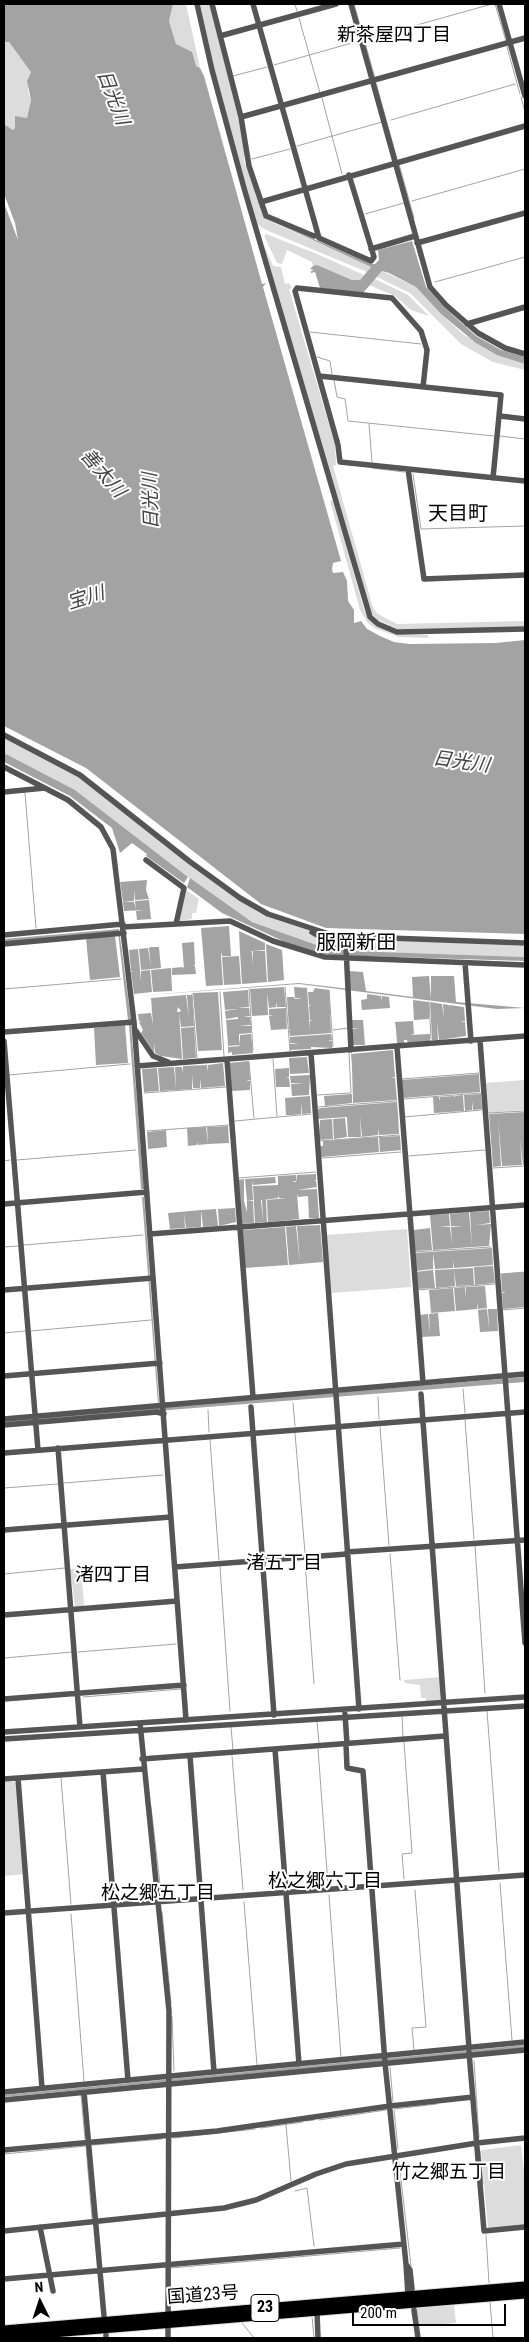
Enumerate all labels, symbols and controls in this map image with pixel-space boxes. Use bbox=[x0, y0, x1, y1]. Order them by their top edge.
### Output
district label: 新茶屋四丁目 bbox=[337, 25, 451, 47]
water label: 日光川 bbox=[91, 67, 133, 129]
water label: 善太川 bbox=[75, 445, 129, 503]
water label: 日光川 bbox=[140, 472, 164, 530]
district label: 天目町 bbox=[428, 503, 488, 527]
water label: 宝川 bbox=[64, 583, 108, 615]
water label: 日光川 bbox=[431, 748, 491, 778]
district label: 服岡新田 bbox=[316, 932, 396, 956]
district label: 渚五丁目 bbox=[246, 1553, 322, 1575]
district label: 渚四丁目 bbox=[75, 1565, 151, 1587]
district label: 松之郷六丁目 bbox=[268, 1871, 382, 1893]
district label: 松之郷五丁目 bbox=[101, 1883, 215, 1905]
district label: 竹之郷五丁目 bbox=[392, 2162, 506, 2184]
north arrow bbox=[15, 2277, 65, 2327]
text: N bbox=[34, 2279, 44, 2295]
street label: 国道23号 bbox=[166, 2283, 240, 2309]
road number: 23 bbox=[251, 2294, 279, 2322]
scale bar bbox=[354, 2294, 508, 2326]
text: 200 m bbox=[360, 2304, 397, 2322]

